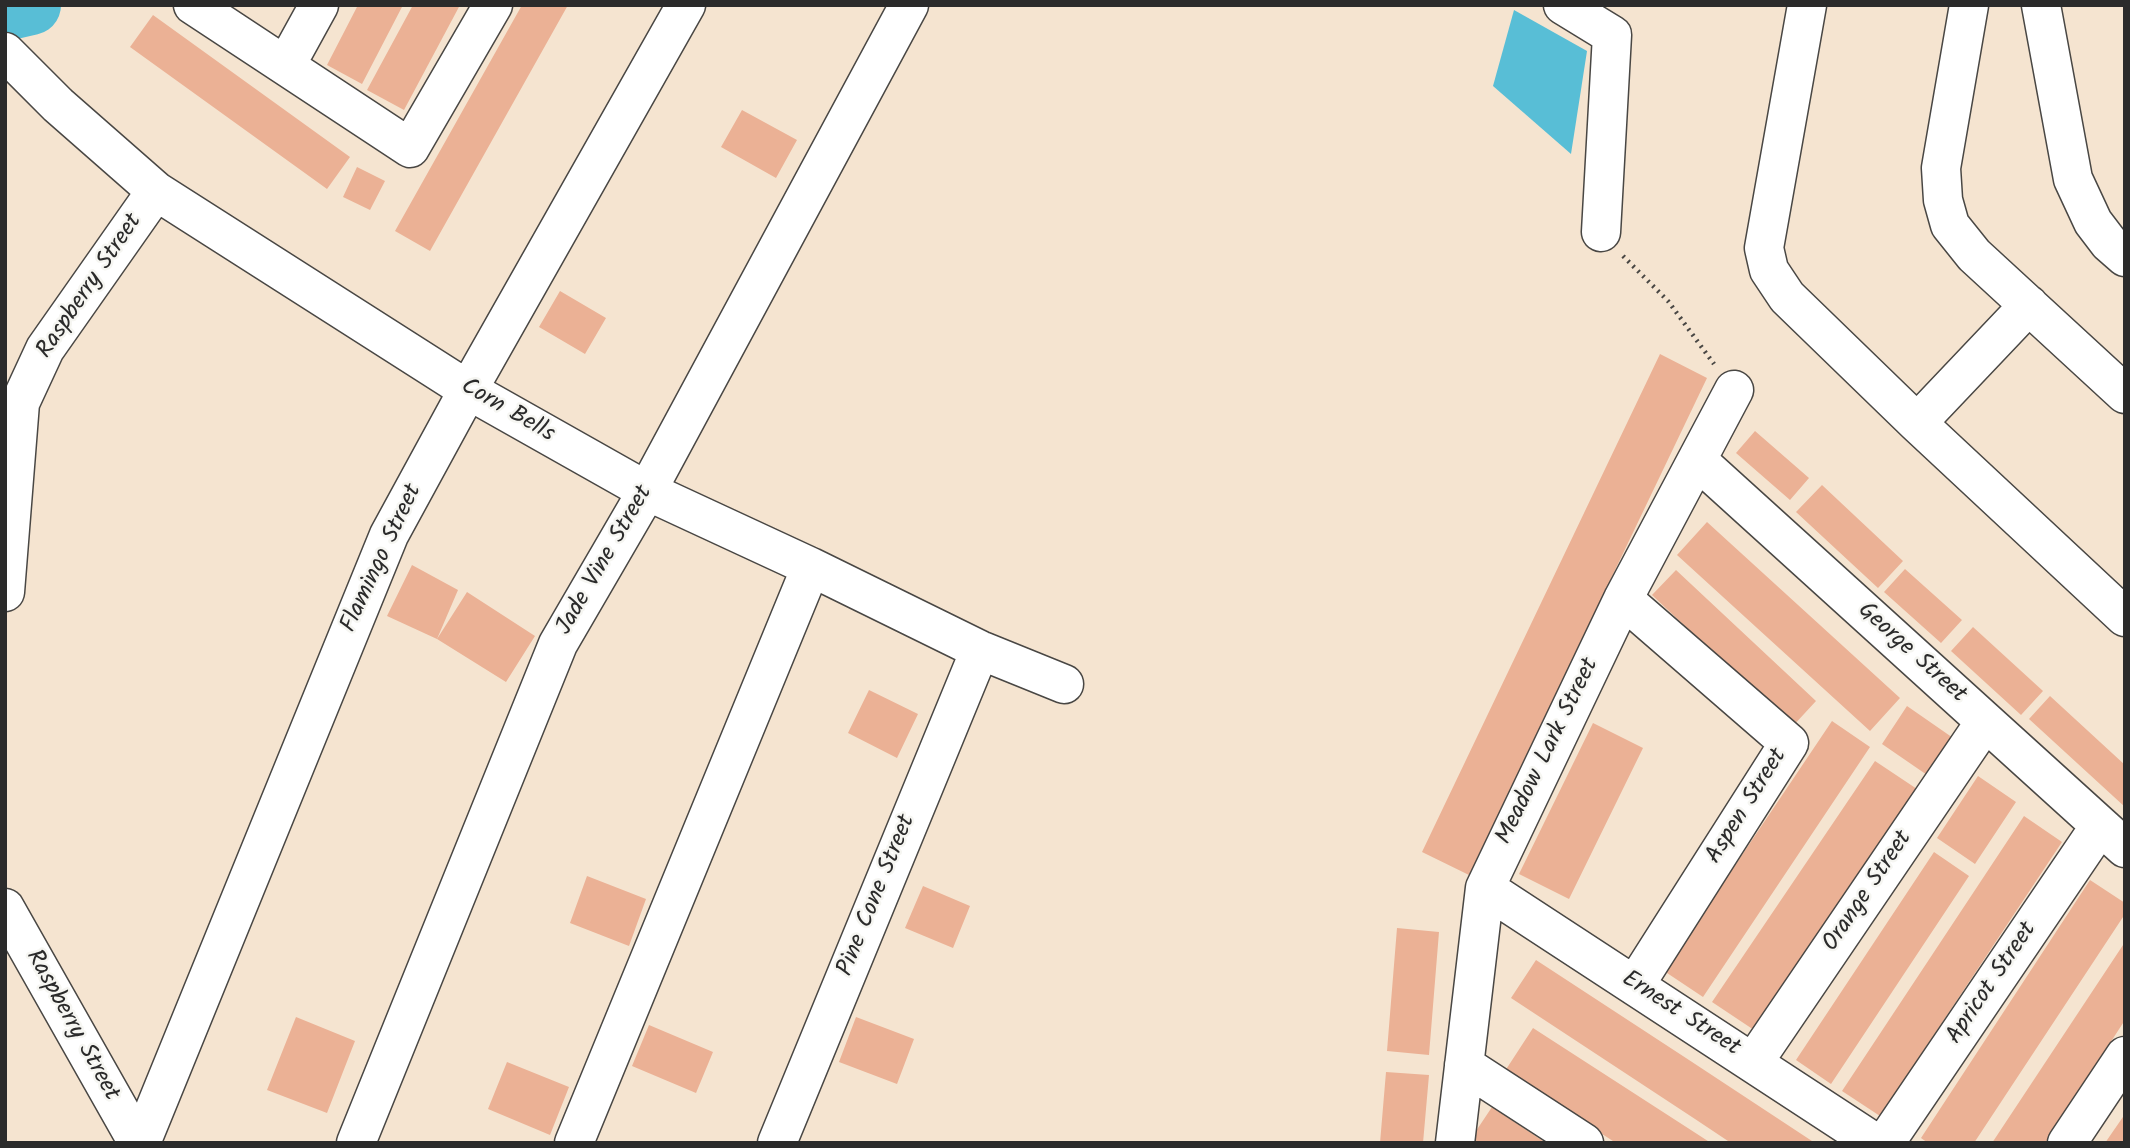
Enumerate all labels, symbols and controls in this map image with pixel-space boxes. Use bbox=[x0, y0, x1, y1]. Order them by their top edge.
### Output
street label: Raspberry Street bbox=[32, 209, 150, 365]
street label: Corn Bells bbox=[455, 374, 559, 450]
street label: Flamingo Street bbox=[336, 480, 430, 638]
street label: Jade Vine Street bbox=[552, 481, 660, 641]
street label: George Street bbox=[1850, 597, 1972, 711]
street label: Meadow Lark Street bbox=[1491, 654, 1607, 850]
street label: Aspen Street bbox=[1701, 744, 1795, 870]
street label: Pine Cone Street bbox=[833, 811, 923, 981]
street label: Orange Street bbox=[1818, 826, 1920, 958]
street label: Apricot Street bbox=[1942, 917, 2044, 1051]
street label: Raspberry Street bbox=[18, 946, 124, 1106]
street label: Ernest Street bbox=[1615, 966, 1745, 1064]

